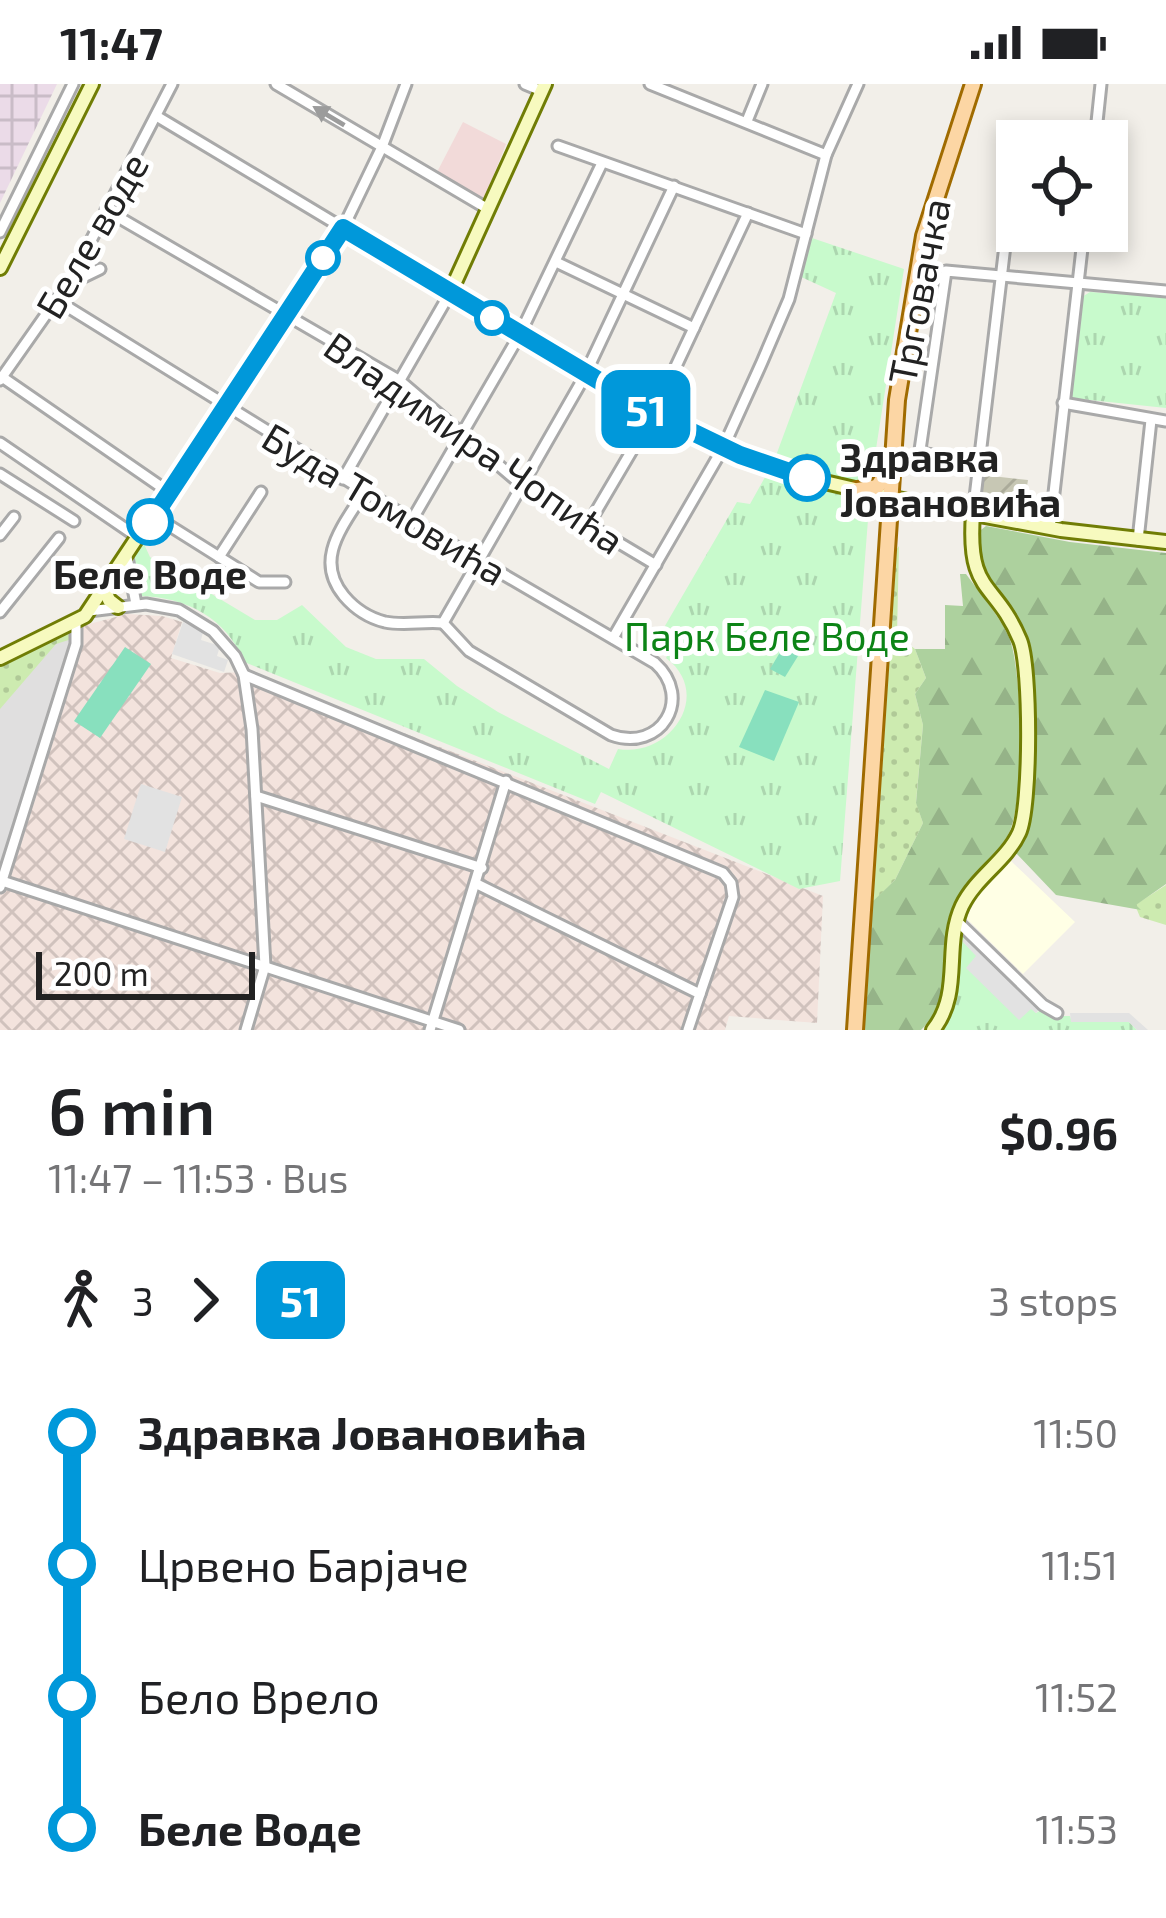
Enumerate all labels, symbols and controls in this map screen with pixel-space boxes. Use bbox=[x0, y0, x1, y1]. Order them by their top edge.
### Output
text: 11:47 bbox=[60, 15, 163, 69]
one-way arrow bbox=[312, 106, 346, 127]
map controls bbox=[996, 120, 1128, 252]
button: locate bbox=[996, 120, 1128, 252]
street label: Беле воде bbox=[25, 144, 157, 326]
street label: Трговачка bbox=[877, 194, 959, 388]
unlabelled marker bbox=[307, 242, 339, 274]
unlabelled marker bbox=[476, 302, 508, 334]
street label: Владимира Чопића bbox=[316, 321, 634, 563]
line badge: 51 bbox=[592, 370, 700, 448]
text: 51 bbox=[625, 384, 667, 434]
street label: Буда Томовића bbox=[254, 412, 515, 595]
place label: Здравка Јовановића bbox=[840, 433, 1061, 525]
marker: Здравка Јовановића bbox=[785, 456, 829, 500]
marker: Беле Воде bbox=[128, 500, 172, 544]
place label: Беле Воде bbox=[53, 550, 247, 597]
park label: Парк Беле Воде bbox=[624, 612, 910, 659]
scale bar bbox=[36, 946, 255, 999]
text: 200 m bbox=[54, 953, 149, 993]
text: 6 min bbox=[48, 1069, 215, 1148]
text: $0.96 bbox=[999, 1105, 1118, 1159]
text: 11:47 – 11:53 · Bus bbox=[48, 1154, 348, 1201]
icon: walk bbox=[48, 1267, 114, 1333]
icon: forward bbox=[172, 1267, 238, 1333]
text: 51 bbox=[280, 1275, 321, 1325]
text: 3 bbox=[132, 1277, 154, 1324]
text: 3 stops bbox=[988, 1277, 1118, 1324]
text: Здравка Јовановића bbox=[138, 1405, 587, 1459]
text: 11:50 bbox=[1033, 1409, 1118, 1456]
text: Црвено Барјаче bbox=[138, 1537, 469, 1591]
text: 11:51 bbox=[1041, 1541, 1118, 1588]
text: Бело Врело bbox=[138, 1669, 380, 1723]
text: 11:52 bbox=[1035, 1673, 1118, 1720]
text: Беле Воде bbox=[138, 1801, 362, 1855]
text: 11:53 bbox=[1035, 1805, 1118, 1852]

